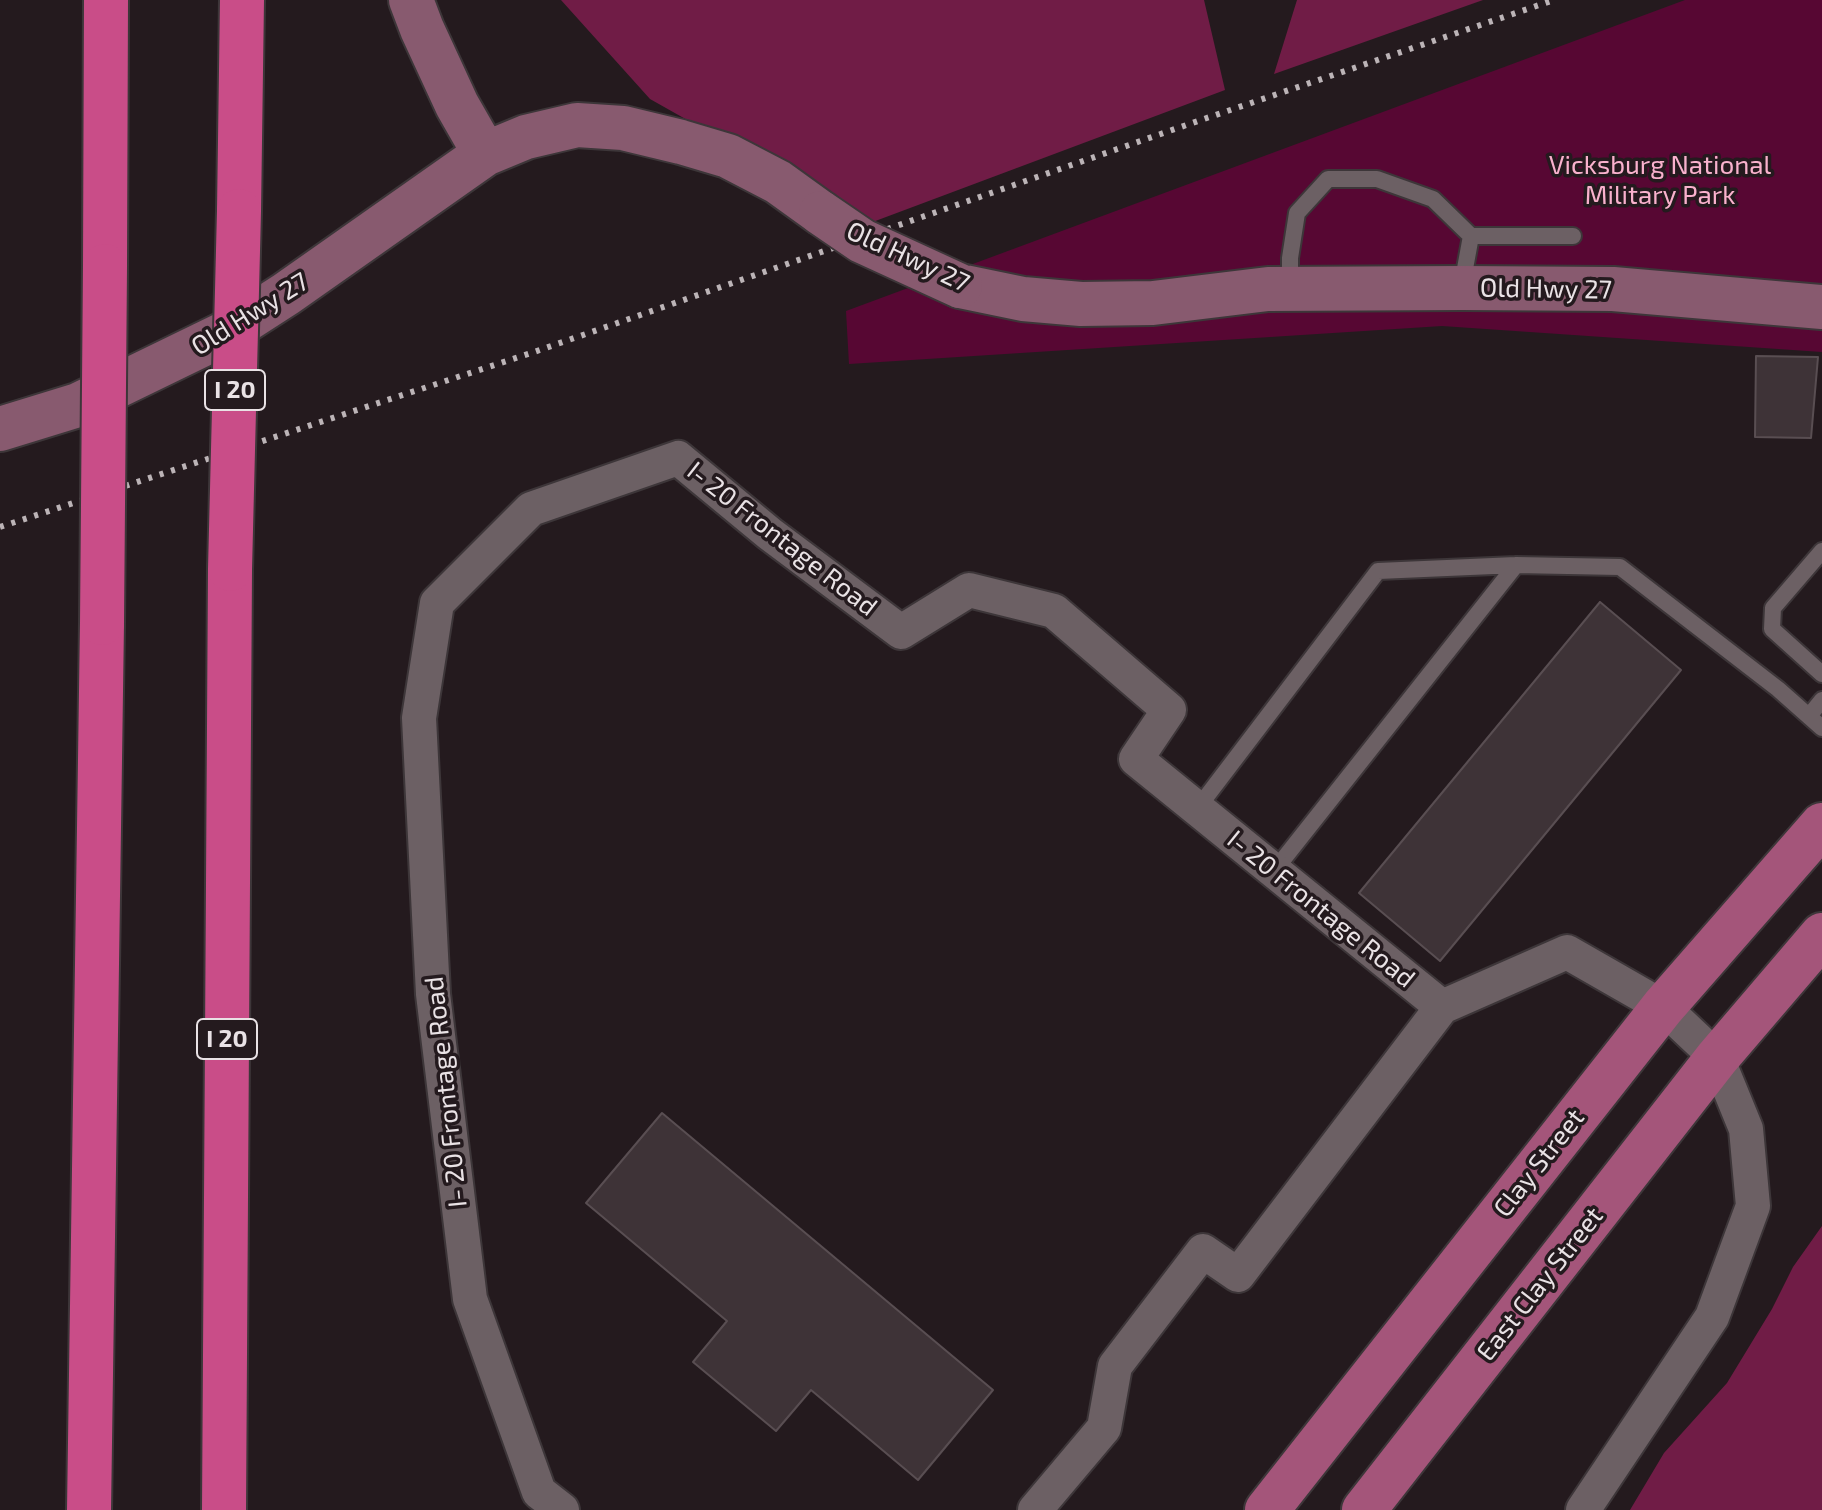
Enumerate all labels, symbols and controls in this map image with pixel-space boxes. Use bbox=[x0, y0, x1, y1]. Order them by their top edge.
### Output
park label: Vicksburg National Military Park bbox=[1549, 149, 1771, 210]
street label: Old Hwy 27 bbox=[842, 215, 974, 299]
street label: Old Hwy 27 bbox=[186, 266, 314, 362]
street label: Old Hwy 27 bbox=[1480, 272, 1612, 306]
road number: I 20 bbox=[205, 370, 265, 410]
street label: I- 20 Frontage Road bbox=[681, 455, 883, 623]
street label: I- 20 Frontage Road bbox=[1221, 824, 1421, 994]
street label: I- 20 Frontage Road bbox=[418, 975, 474, 1209]
road number: I 20 bbox=[197, 1019, 257, 1059]
street label: Clay Street bbox=[1487, 1103, 1591, 1223]
street label: East Clay Street bbox=[1470, 1201, 1610, 1367]

